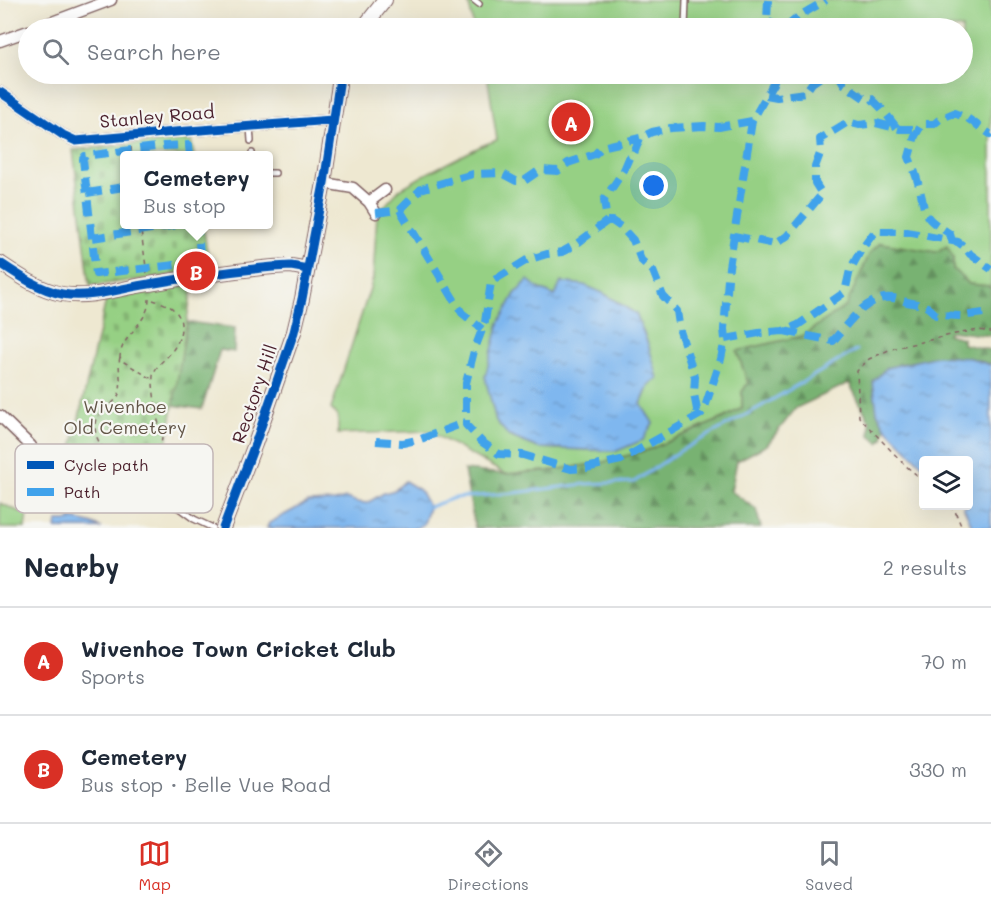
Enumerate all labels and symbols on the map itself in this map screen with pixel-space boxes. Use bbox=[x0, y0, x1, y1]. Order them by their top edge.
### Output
street label: Stanley Road bbox=[99, 99, 215, 133]
pin: A bbox=[552, 100, 590, 144]
your location bbox=[639, 171, 668, 200]
pin: B bbox=[176, 248, 216, 294]
street label: Rectory Hill bbox=[226, 341, 282, 446]
park label: Wivenhoe Old Cemetery bbox=[64, 394, 186, 439]
legend bbox=[15, 444, 213, 513]
text: Cycle path bbox=[64, 454, 148, 475]
text: Path bbox=[64, 481, 100, 502]

